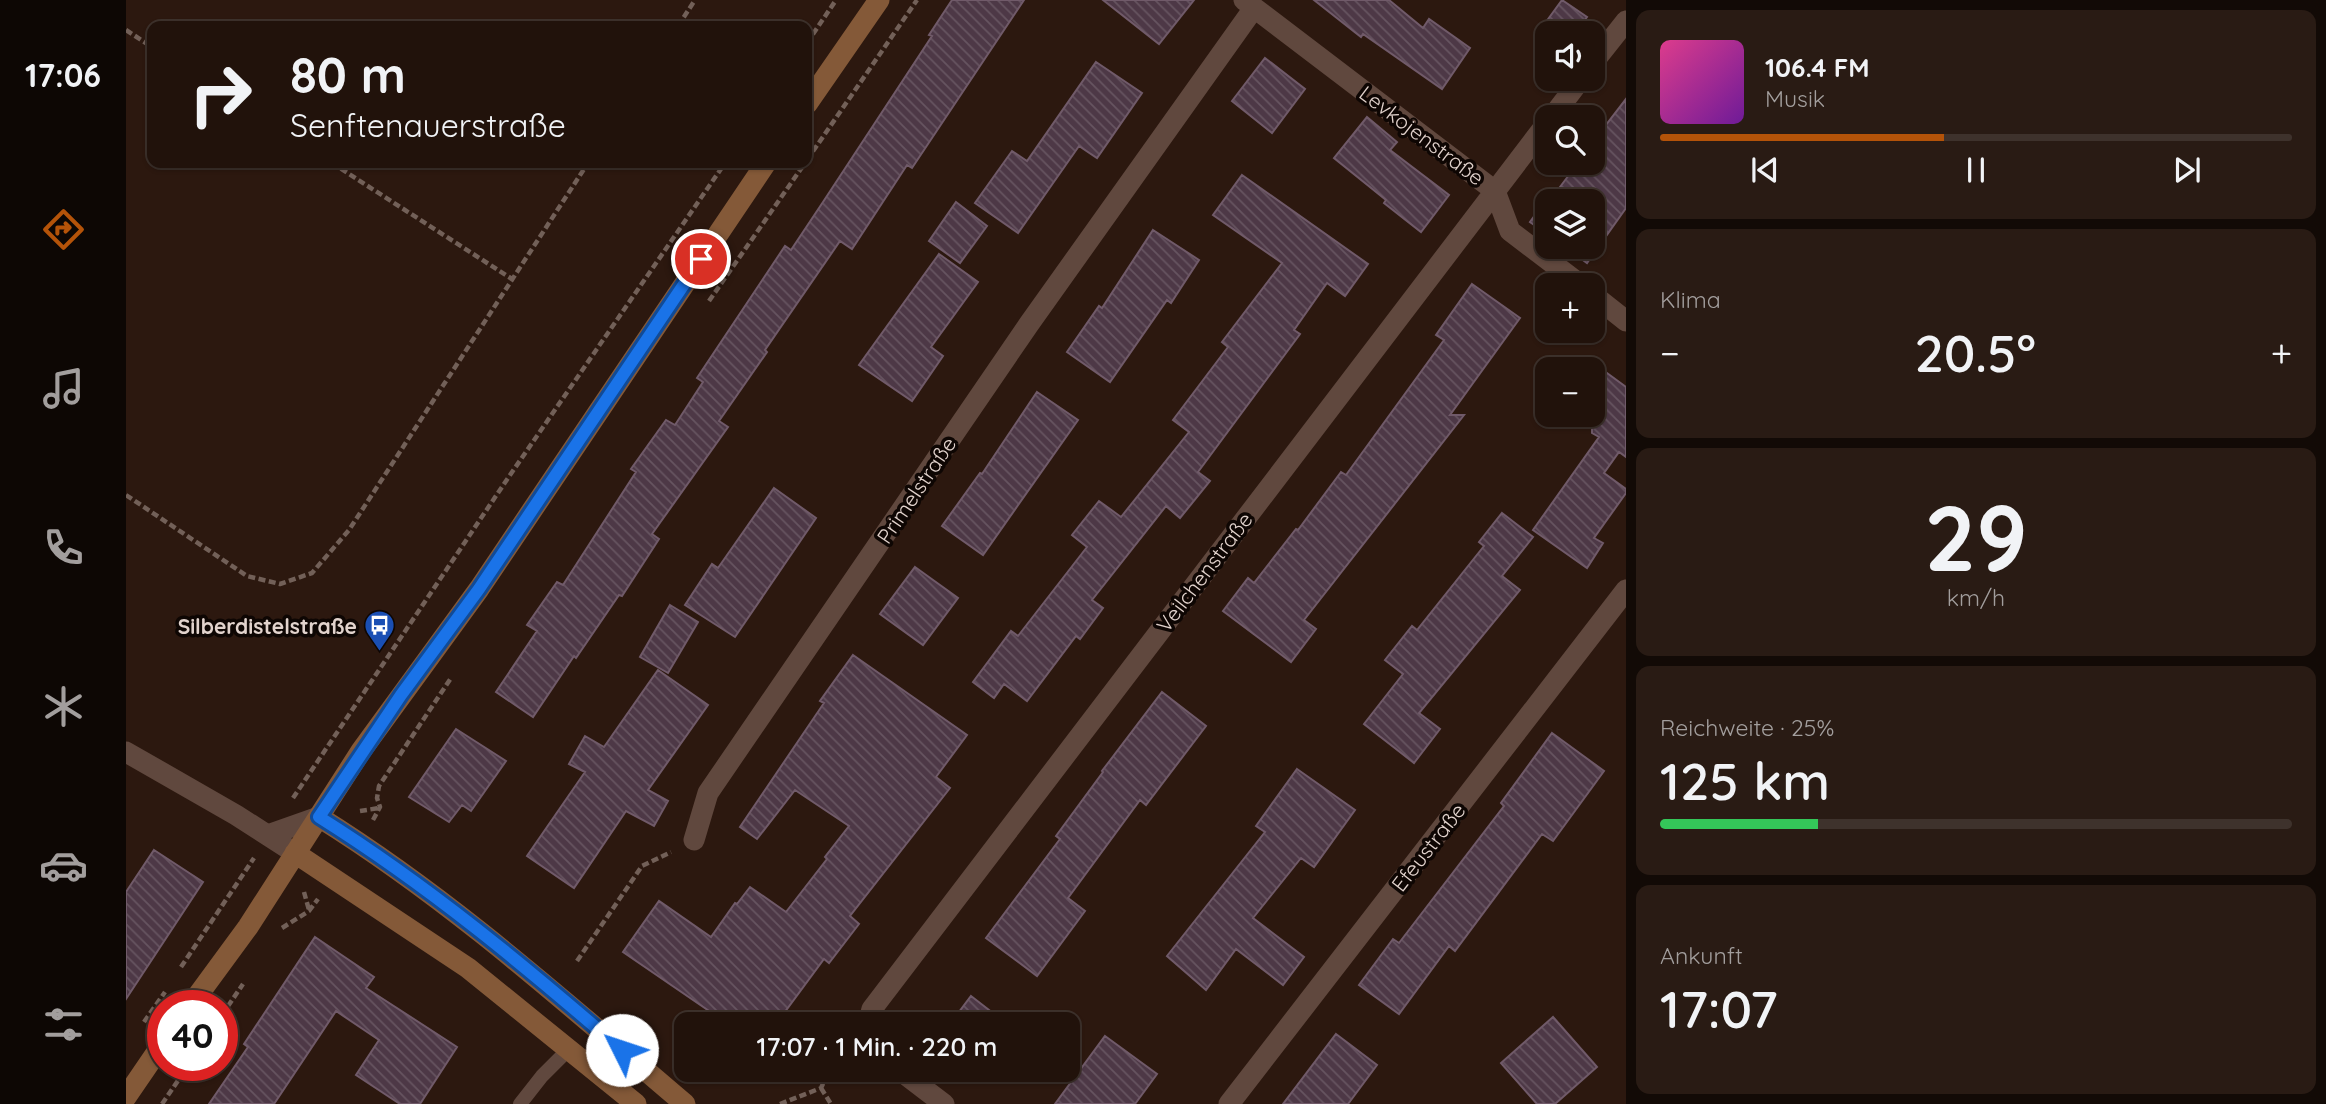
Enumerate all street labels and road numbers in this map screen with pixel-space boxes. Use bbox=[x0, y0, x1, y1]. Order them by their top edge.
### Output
street label: Levkojenstraße bbox=[1355, 80, 1489, 190]
street label: Primelstraße bbox=[871, 432, 961, 548]
street label: Veilchenstraße bbox=[1150, 507, 1258, 637]
street label: Efeustraße bbox=[1386, 798, 1470, 896]

